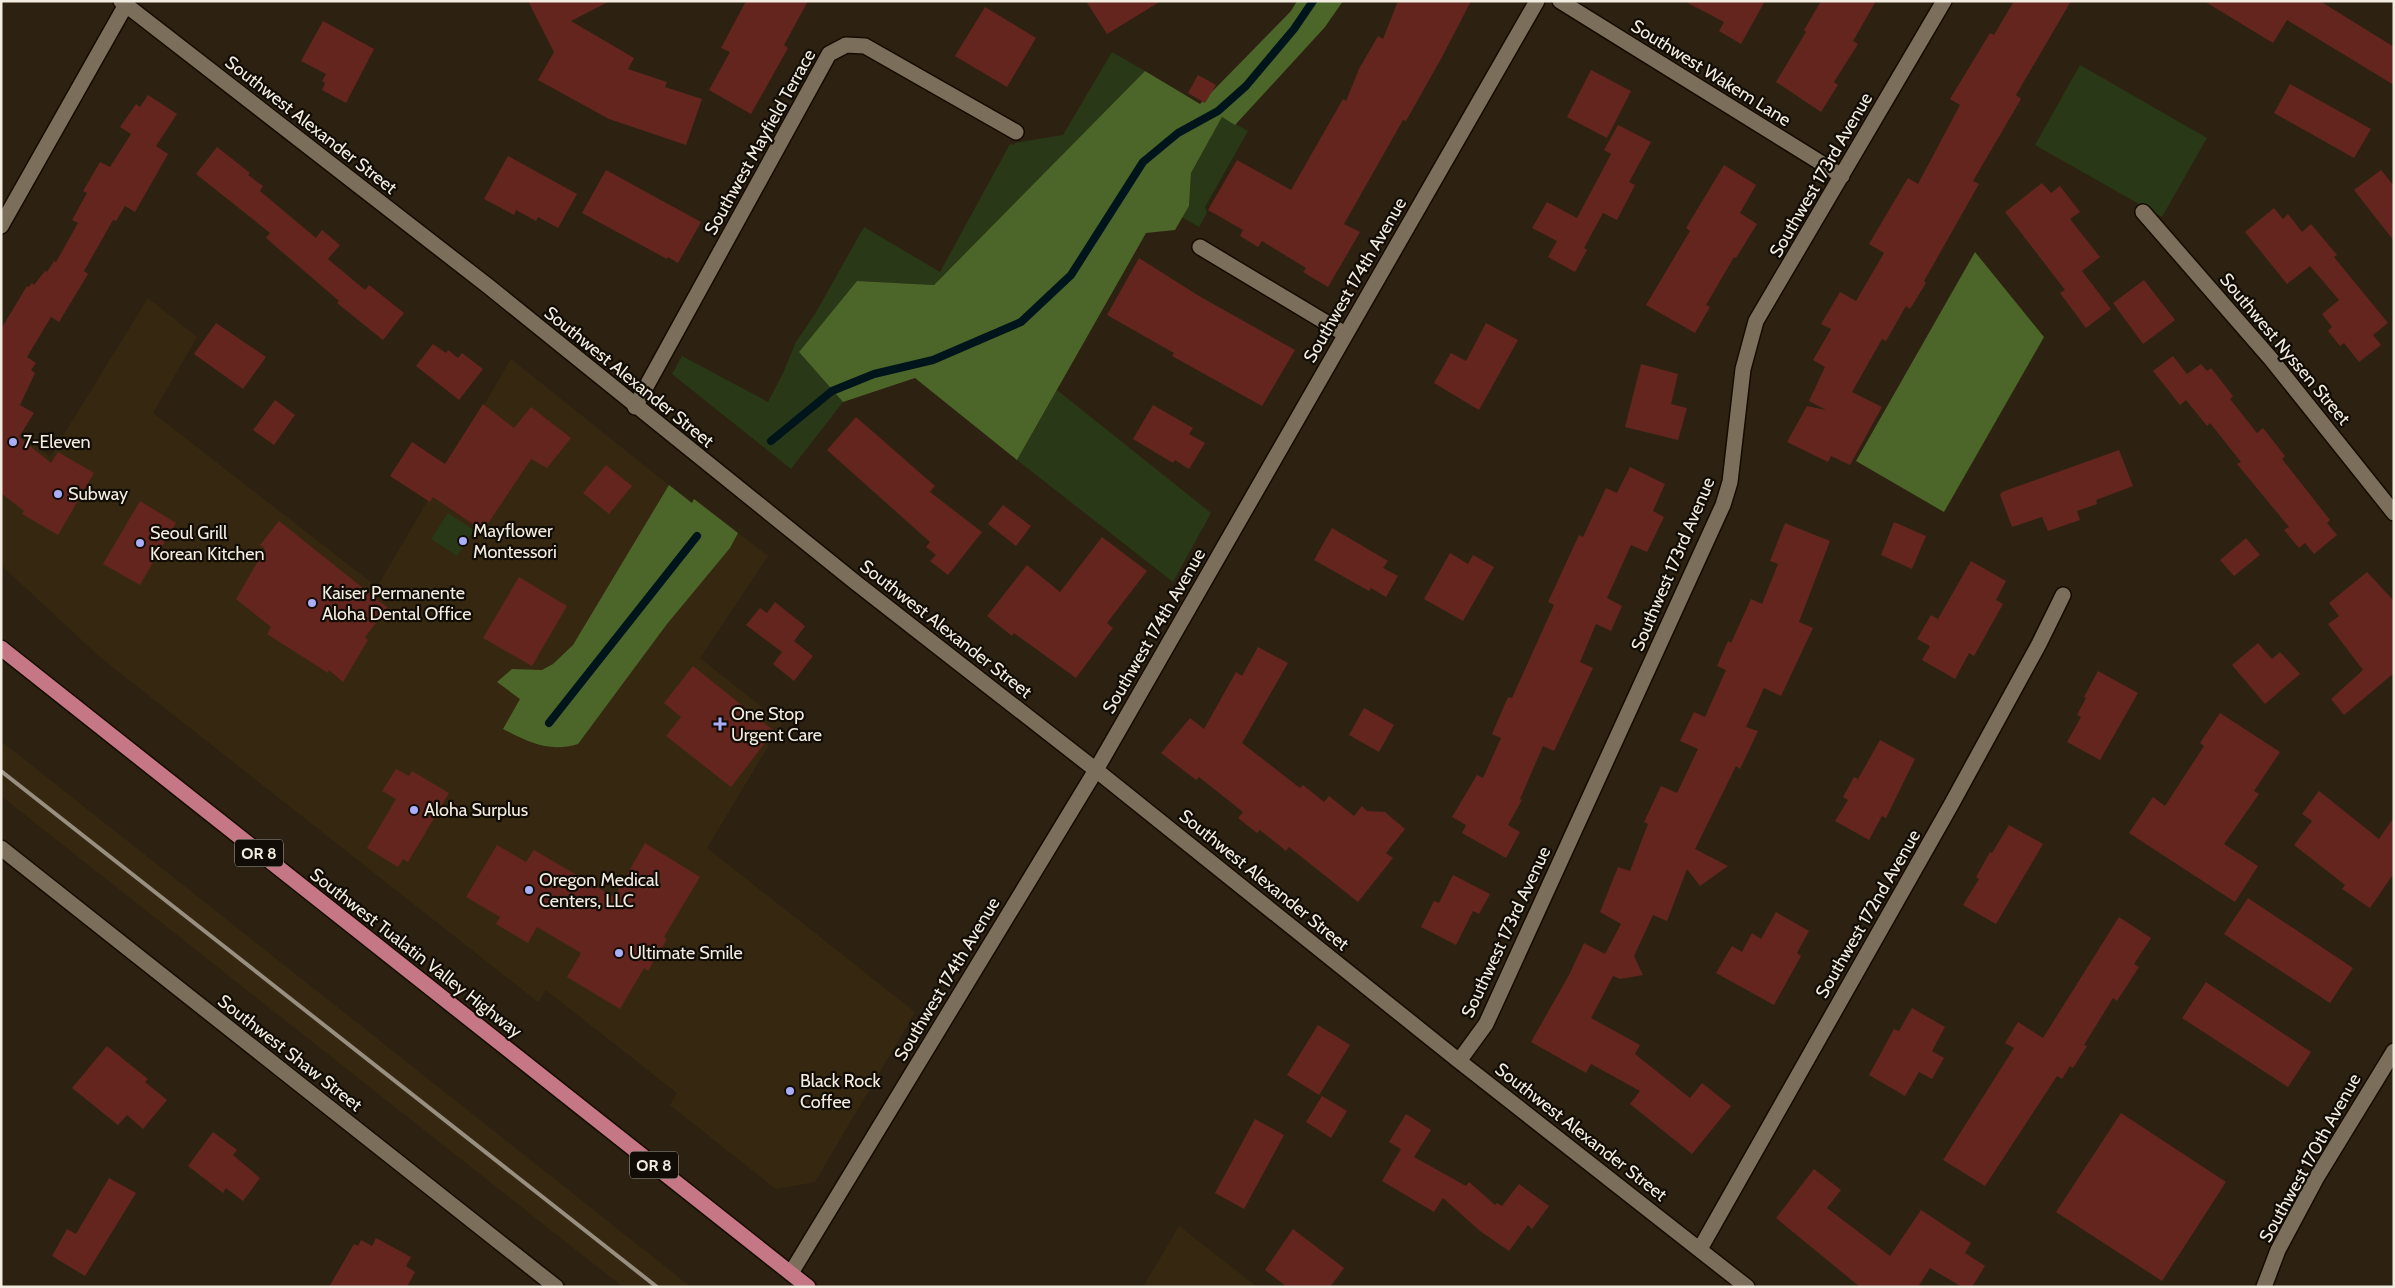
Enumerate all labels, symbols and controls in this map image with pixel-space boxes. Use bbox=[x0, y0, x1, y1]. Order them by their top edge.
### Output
street label: Southwest Wakem Lane bbox=[1627, 15, 1795, 131]
street label: Southwest Mayfield Terrace bbox=[700, 45, 820, 239]
street label: Southwest Alexander Street bbox=[221, 51, 401, 199]
street label: Southwest 173rd Avenue bbox=[1765, 89, 1877, 261]
street label: Southwest 174th Avenue bbox=[1299, 194, 1411, 366]
street label: Southwest Nyssen Street bbox=[2215, 269, 2355, 429]
street label: Southwest Alexander Street bbox=[540, 302, 718, 452]
place label: 7-Eleven bbox=[23, 431, 91, 453]
marker: 7-Eleven bbox=[7, 436, 19, 448]
street label: Southwest 173rd Avenue bbox=[1626, 474, 1720, 654]
place label: Subway bbox=[68, 483, 128, 505]
marker: Subway bbox=[52, 488, 64, 500]
place label: Mayflower Montessori bbox=[473, 520, 557, 563]
place label: Seoul Grill Korean Kitchen bbox=[150, 522, 265, 565]
marker: Mayflower Montessori bbox=[457, 535, 469, 547]
marker: Seoul Grill Korean Kitchen bbox=[134, 537, 146, 549]
street label: Southwest 174th Avenue bbox=[1098, 545, 1210, 717]
street label: Southwest Alexander Street bbox=[856, 555, 1036, 703]
place label: Kaiser Permanente Aloha Dental Office bbox=[322, 582, 471, 625]
marker: Kaiser Permanente Aloha Dental Office bbox=[306, 597, 318, 609]
place label: One Stop Urgent Care bbox=[731, 703, 822, 746]
marker: One Stop Urgent Care bbox=[713, 717, 727, 731]
place label: Aloha Surplus bbox=[424, 799, 528, 821]
marker: Aloha Surplus bbox=[408, 804, 420, 816]
street label: Southwest Alexander Street bbox=[1175, 805, 1353, 955]
street label: Southwest 172nd Avenue bbox=[1811, 826, 1925, 1002]
road number: OR 8 bbox=[235, 840, 283, 866]
street label: Southwest 173rd Avenue bbox=[1457, 843, 1555, 1021]
street label: Southwest Tualatin Valley Highway bbox=[306, 863, 526, 1043]
place label: Oregon Medical Centers, LLC bbox=[539, 869, 660, 912]
marker: Oregon Medical Centers, LLC bbox=[523, 884, 535, 896]
street label: Southwest 174th Avenue bbox=[889, 893, 1005, 1065]
place label: Ultimate Smile bbox=[629, 942, 743, 964]
marker: Ultimate Smile bbox=[613, 947, 625, 959]
street label: Southwest Shaw Street bbox=[213, 990, 367, 1116]
street label: Southwest Alexander Street bbox=[1491, 1058, 1671, 1206]
place label: Black Rock Coffee bbox=[800, 1070, 881, 1113]
street label: Southwest 170th Avenue bbox=[2254, 1070, 2366, 1246]
marker: Black Rock Coffee bbox=[784, 1085, 796, 1097]
road number: OR 8 bbox=[630, 1152, 678, 1178]

